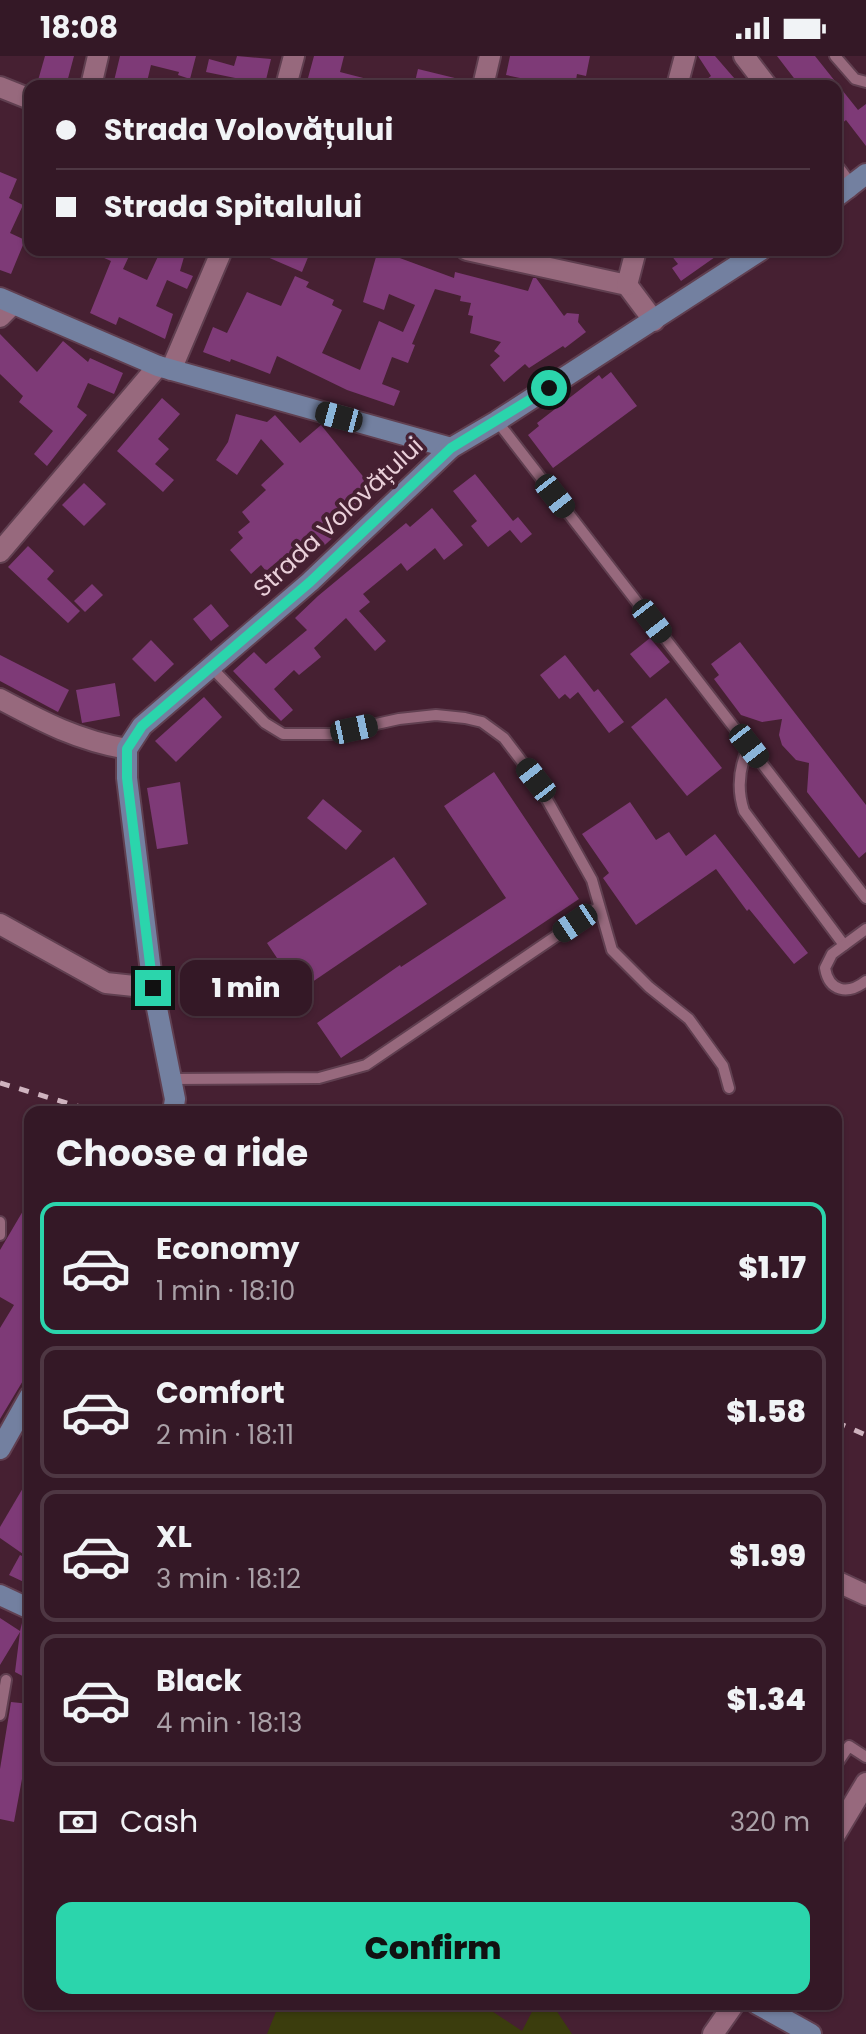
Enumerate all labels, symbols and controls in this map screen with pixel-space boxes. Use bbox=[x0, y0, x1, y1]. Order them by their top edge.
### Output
text: 18:08 bbox=[40, 6, 118, 49]
text: Strada Volovățului bbox=[104, 108, 393, 151]
text: Strada Spitalului bbox=[104, 185, 362, 228]
route start bbox=[531, 370, 567, 406]
car bbox=[313, 399, 365, 435]
street label: Strada Volovățului bbox=[246, 430, 430, 604]
car bbox=[531, 470, 579, 522]
car bbox=[628, 595, 676, 647]
car bbox=[328, 712, 380, 746]
car bbox=[725, 720, 773, 772]
car bbox=[512, 754, 560, 806]
car bbox=[548, 900, 602, 946]
callout: 1 min bbox=[181, 960, 313, 1016]
route end bbox=[135, 970, 171, 1006]
text: 1 min bbox=[212, 970, 280, 1006]
text: Choose a ride bbox=[56, 1128, 308, 1179]
text: Economy bbox=[156, 1227, 300, 1270]
icon: car bbox=[60, 1232, 132, 1304]
text: $1.17 bbox=[738, 1246, 806, 1289]
text: 1 min · 18:10 bbox=[156, 1273, 295, 1309]
text: Comfort bbox=[156, 1371, 285, 1414]
icon: car bbox=[60, 1376, 132, 1448]
text: $1.58 bbox=[726, 1390, 806, 1433]
text: 2 min · 18:11 bbox=[156, 1417, 294, 1453]
text: XL bbox=[156, 1515, 192, 1558]
icon: car bbox=[60, 1520, 132, 1592]
text: $1.99 bbox=[729, 1534, 806, 1577]
text: 3 min · 18:12 bbox=[156, 1561, 301, 1597]
text: Black bbox=[156, 1659, 242, 1702]
icon: car bbox=[60, 1664, 132, 1736]
text: $1.34 bbox=[727, 1678, 806, 1721]
text: 4 min · 18:13 bbox=[156, 1705, 302, 1741]
icon: cash bbox=[56, 1800, 100, 1844]
text: Cash bbox=[120, 1800, 198, 1843]
text: 320 m bbox=[730, 1804, 810, 1840]
button: Confirm bbox=[56, 1902, 810, 1994]

